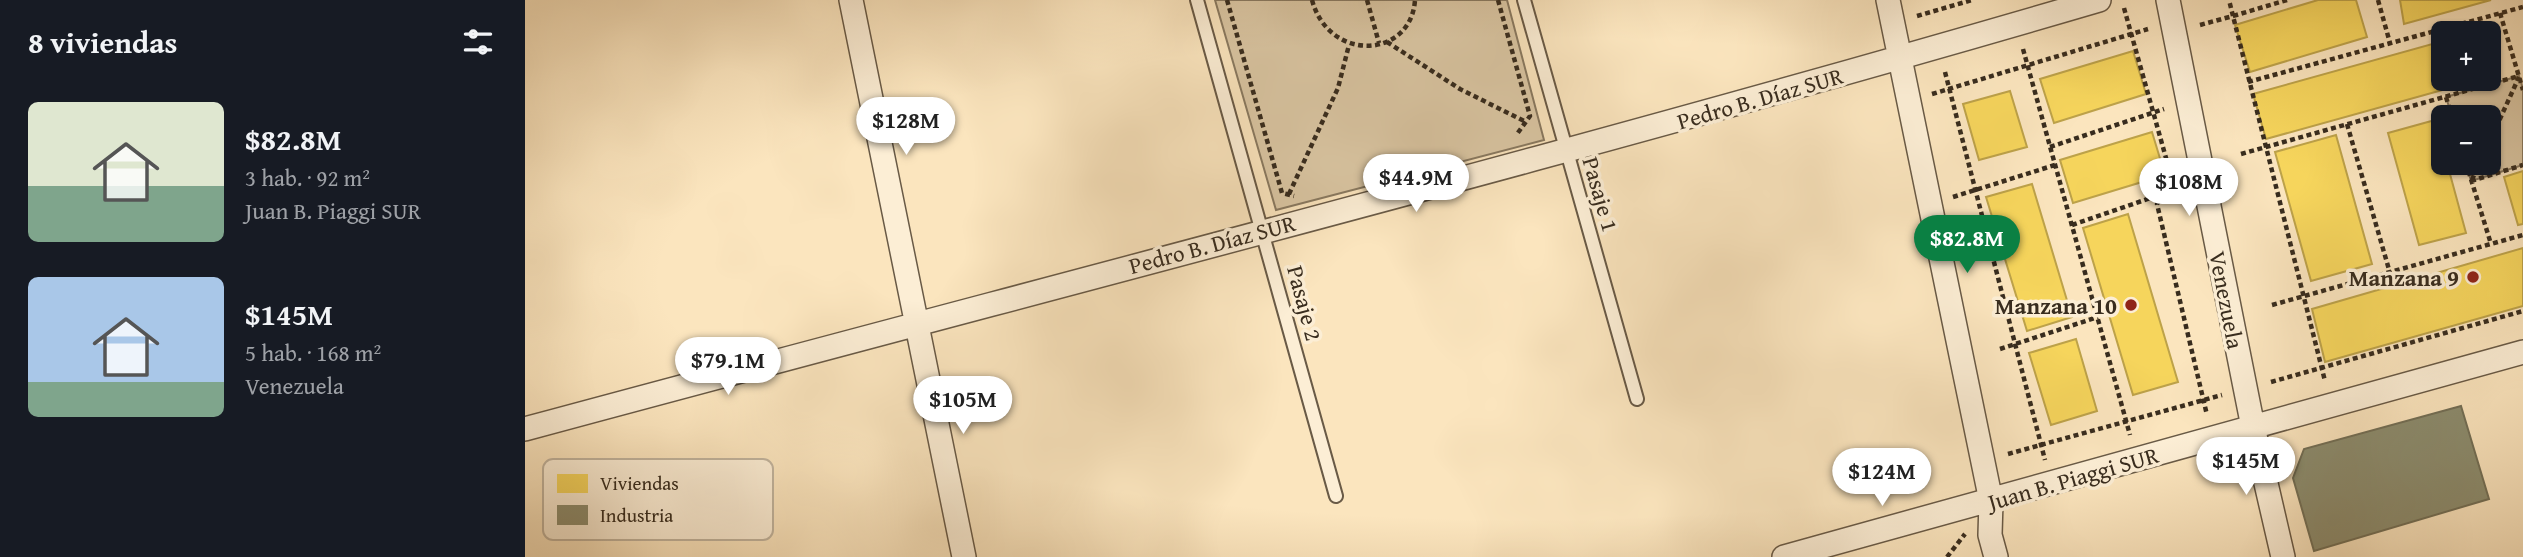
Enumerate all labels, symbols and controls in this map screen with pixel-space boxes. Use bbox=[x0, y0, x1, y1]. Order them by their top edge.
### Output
text: 8 viviendas bbox=[28, 20, 177, 64]
map controls bbox=[2431, 21, 2501, 175]
button: + bbox=[2431, 21, 2501, 91]
icon: filters bbox=[459, 23, 497, 61]
street label: Pedro B. Díaz SUR bbox=[1673, 58, 1848, 137]
pin: $128M bbox=[857, 97, 955, 157]
text: $128M bbox=[872, 103, 940, 136]
button: − bbox=[2431, 105, 2501, 175]
text: $82.8M bbox=[245, 117, 341, 161]
icon: home bbox=[84, 130, 168, 214]
street label: Pasaje 1 bbox=[1575, 153, 1627, 235]
pin: $44.9M bbox=[1359, 154, 1473, 214]
pin: $108M bbox=[2140, 158, 2238, 218]
text: $44.9M bbox=[1379, 160, 1453, 193]
text: 3 hab. · 92 m² bbox=[245, 161, 370, 194]
text: $108M bbox=[2155, 164, 2223, 197]
text: Juan B. Piaggi SUR bbox=[245, 194, 421, 227]
street label: Pedro B. Díaz SUR bbox=[1125, 206, 1300, 282]
pin: $82.8M bbox=[1910, 216, 2024, 275]
text: $82.8M bbox=[1930, 221, 2004, 254]
street label: Venezuela bbox=[2201, 248, 2253, 352]
place label: Manzana 9 bbox=[2349, 261, 2459, 294]
street label: Pasaje 2 bbox=[1279, 262, 1331, 344]
marker: Manzana 9 bbox=[2465, 269, 2481, 285]
place label: Manzana 10 bbox=[1995, 289, 2117, 322]
text: $145M bbox=[245, 292, 333, 336]
marker: Manzana 10 bbox=[2123, 297, 2139, 313]
icon: home bbox=[84, 305, 168, 389]
text: 5 hab. · 168 m² bbox=[245, 336, 381, 369]
pin: $79.1M bbox=[671, 338, 785, 397]
text: $79.1M bbox=[691, 343, 765, 376]
text: Venezuela bbox=[245, 369, 344, 402]
pin: $105M bbox=[914, 376, 1012, 436]
text: $105M bbox=[929, 382, 997, 415]
street label: Juan B. Piaggi SUR bbox=[1981, 438, 2163, 519]
pin: $145M bbox=[2197, 438, 2295, 497]
text: $145M bbox=[2212, 443, 2280, 476]
pin: $124M bbox=[1833, 448, 1931, 508]
text: $124M bbox=[1848, 454, 1916, 487]
legend bbox=[543, 459, 773, 540]
text: Viviendas bbox=[600, 469, 679, 497]
text: Industria bbox=[600, 501, 673, 529]

